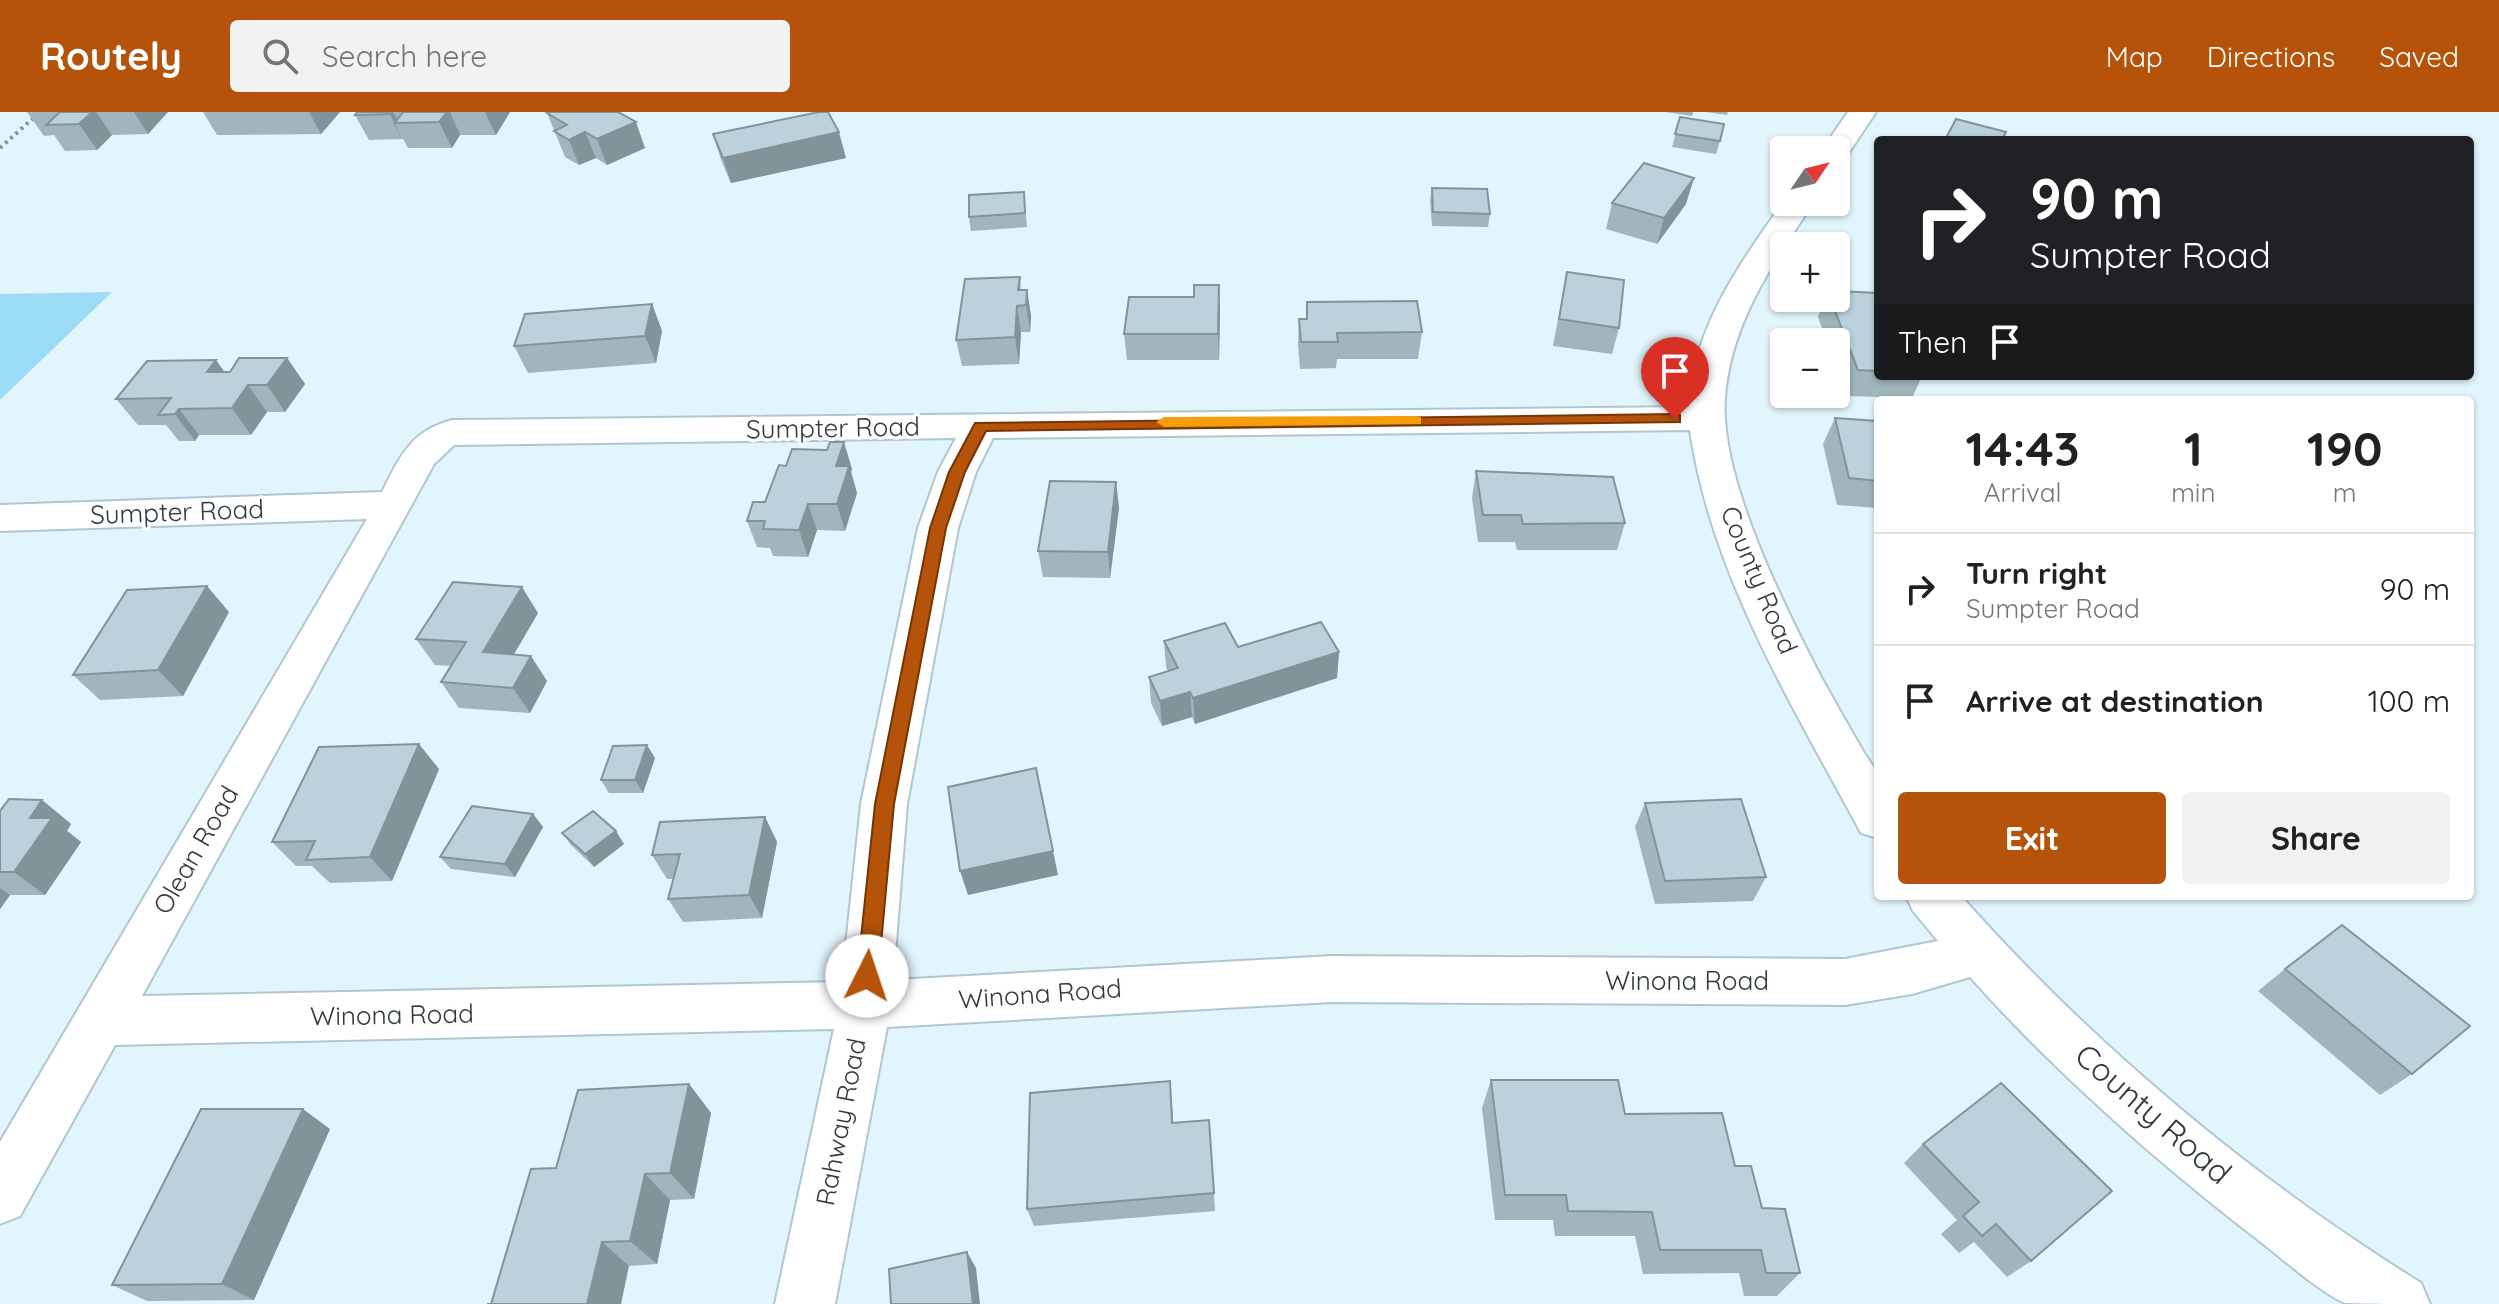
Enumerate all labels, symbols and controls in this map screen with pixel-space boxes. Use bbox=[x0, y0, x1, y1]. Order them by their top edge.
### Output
search box bbox=[230, 20, 790, 92]
text: Routely bbox=[40, 32, 182, 80]
icon: search bbox=[258, 34, 302, 78]
text: Search here bbox=[322, 37, 487, 75]
text: Map bbox=[2106, 39, 2163, 74]
text: Directions bbox=[2207, 39, 2335, 74]
text: Saved bbox=[2379, 39, 2459, 74]
north arrow bbox=[1770, 136, 1850, 216]
map controls bbox=[1770, 136, 1850, 408]
text: 90 m bbox=[2030, 163, 2164, 233]
icon: right bbox=[1898, 168, 2002, 272]
button: + bbox=[1770, 232, 1850, 312]
text: Sumpter Road bbox=[2030, 232, 2271, 277]
icon: arrive bbox=[1983, 320, 2027, 364]
text: Then bbox=[1898, 323, 1967, 361]
button: − bbox=[1770, 328, 1850, 408]
pin bbox=[1641, 337, 1709, 419]
icon: arrive bbox=[1653, 349, 1697, 393]
street label: Sumpter Road bbox=[746, 409, 920, 446]
text: 14:43 bbox=[1966, 418, 2080, 478]
text: 1 bbox=[2184, 418, 2203, 478]
text: 190 bbox=[2307, 418, 2382, 478]
text: Arrival bbox=[1984, 476, 2062, 509]
text: min bbox=[2171, 476, 2215, 509]
text: m bbox=[2333, 476, 2357, 509]
street label: Sumpter Road bbox=[90, 492, 264, 531]
street label: County Road bbox=[1713, 501, 1805, 659]
text: Turn right bbox=[1966, 554, 2107, 592]
icon: right bbox=[1898, 567, 1942, 611]
text: 90 m bbox=[2380, 570, 2450, 608]
text: Sumpter Road bbox=[1966, 592, 2140, 625]
icon: arrive bbox=[1898, 679, 1942, 723]
text: Arrive at destination bbox=[1966, 682, 2264, 720]
text: 100 m bbox=[2368, 682, 2450, 720]
street label: Olean Road bbox=[146, 780, 246, 920]
button: Exit bbox=[1898, 792, 2166, 884]
button: Share bbox=[2182, 792, 2450, 884]
position arrow bbox=[825, 934, 909, 1018]
street label: Winona Road bbox=[1605, 964, 1769, 997]
street label: Winona Road bbox=[957, 971, 1123, 1016]
street label: Winona Road bbox=[310, 997, 474, 1032]
street label: County Road bbox=[2067, 1034, 2240, 1192]
street label: Rahway Road bbox=[808, 1035, 873, 1208]

